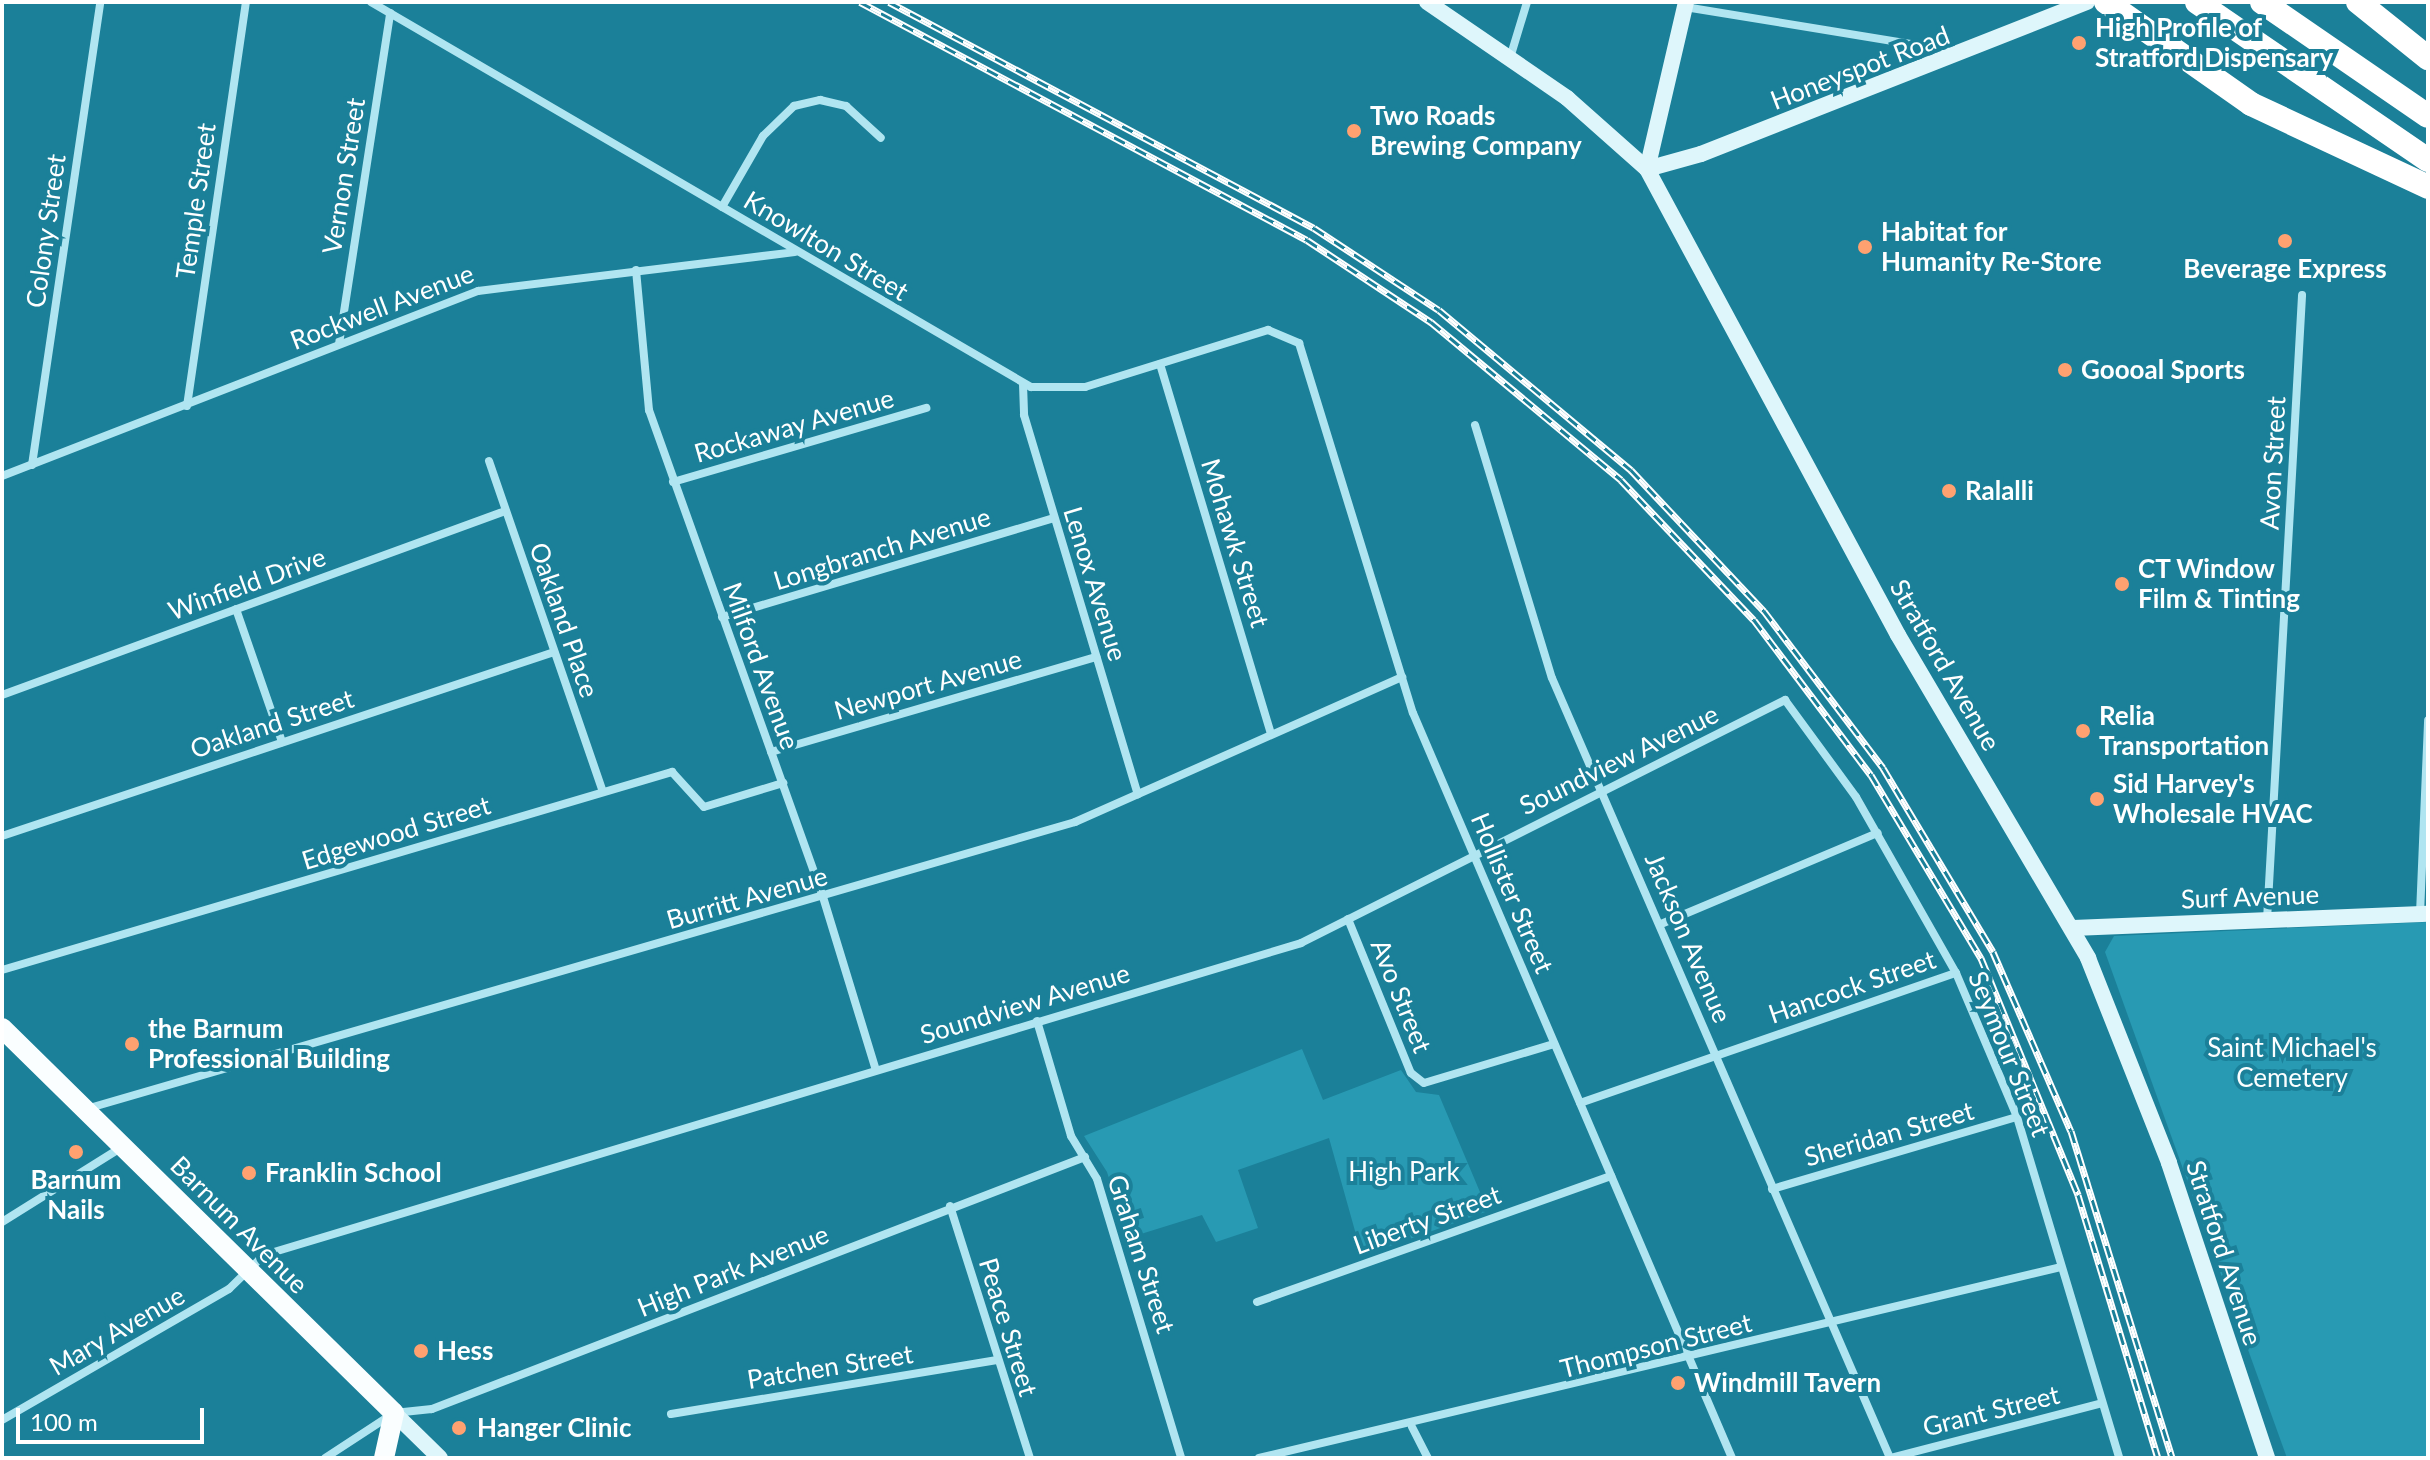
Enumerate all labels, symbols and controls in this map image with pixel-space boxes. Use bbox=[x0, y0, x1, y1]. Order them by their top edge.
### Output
place label: High Profile of Stratford Dispensary bbox=[2095, 12, 2333, 74]
street label: Honeyspot Road bbox=[1766, 20, 1954, 116]
marker: High Profile of Stratford Dispensary bbox=[2070, 34, 2088, 52]
street label: Vernon Street bbox=[316, 96, 372, 256]
place label: Two Roads Brewing Company bbox=[1370, 100, 1582, 162]
street label: Temple Street bbox=[170, 121, 222, 281]
marker: Two Roads Brewing Company bbox=[1345, 122, 1363, 140]
street label: Colony Street bbox=[20, 152, 72, 310]
street label: Knowlton Street bbox=[738, 185, 914, 307]
place label: Habitat for Humanity Re-Store bbox=[1881, 216, 2102, 278]
marker: Beverage Express bbox=[2276, 232, 2294, 250]
marker: Habitat for Humanity Re-Store bbox=[1856, 238, 1874, 256]
place label: Beverage Express bbox=[2183, 253, 2387, 285]
street label: Rockwell Avenue bbox=[285, 258, 479, 356]
place label: Goooal Sports bbox=[2081, 354, 2245, 386]
marker: Goooal Sports bbox=[2056, 361, 2074, 379]
street label: Rockaway Avenue bbox=[690, 382, 898, 470]
street label: Avon Street bbox=[2254, 395, 2292, 531]
street label: Mohawk Street bbox=[1195, 455, 1275, 631]
place label: Ralalli bbox=[1965, 475, 2034, 507]
marker: Ralalli bbox=[1940, 482, 1958, 500]
street label: Longbranch Avenue bbox=[769, 501, 995, 597]
street label: Lenox Avenue bbox=[1057, 503, 1133, 665]
street label: Oakland Place bbox=[523, 538, 605, 702]
street label: Winfield Drive bbox=[164, 541, 330, 627]
place label: CT Window Film & Tinting bbox=[2138, 553, 2301, 614]
street label: Stratford Avenue bbox=[1883, 574, 2007, 756]
marker: CT Window Film & Tinting bbox=[2113, 575, 2131, 593]
street label: Milford Avenue bbox=[716, 578, 806, 754]
street label: Newport Avenue bbox=[830, 643, 1026, 727]
street label: Oakland Street bbox=[186, 683, 358, 765]
street label: Soundview Avenue bbox=[1514, 698, 1724, 822]
place label: Relia Transportation bbox=[2099, 700, 2269, 762]
marker: Relia Transportation bbox=[2074, 722, 2092, 740]
place label: Sid Harvey's Wholesale HVAC bbox=[2113, 768, 2313, 830]
street label: Edgewood Street bbox=[298, 790, 494, 876]
marker: Sid Harvey's Wholesale HVAC bbox=[2088, 790, 2106, 808]
street label: Hollister Street bbox=[1464, 808, 1560, 978]
street label: Jackson Avenue bbox=[1638, 848, 1738, 1028]
street label: Burritt Avenue bbox=[663, 860, 831, 936]
street label: Surf Avenue bbox=[2180, 879, 2320, 915]
street label: Avo Street bbox=[1364, 935, 1438, 1057]
street label: Hancock Street bbox=[1764, 944, 1940, 1030]
street label: Soundview Avenue bbox=[916, 957, 1134, 1051]
street label: Seymour Street bbox=[1962, 967, 2056, 1141]
place label: the Barnum Professional Building bbox=[148, 1013, 390, 1074]
park label: Saint Michael's Cemetery bbox=[2207, 1032, 2377, 1094]
marker: the Barnum Professional Building bbox=[123, 1035, 141, 1053]
street label: Sheridan Street bbox=[1801, 1095, 1977, 1173]
marker: Barnum Nails bbox=[67, 1143, 85, 1161]
street label: Barnum Avenue bbox=[164, 1150, 314, 1300]
park label: High Park bbox=[1348, 1156, 1460, 1188]
street label: Stratford Avenue bbox=[2179, 1156, 2269, 1350]
place label: Franklin School bbox=[265, 1157, 442, 1189]
place label: Barnum Nails bbox=[31, 1164, 121, 1226]
marker: Franklin School bbox=[240, 1164, 258, 1182]
street label: Graham Street bbox=[1101, 1171, 1181, 1337]
street label: Liberty Street bbox=[1349, 1179, 1505, 1261]
street label: High Park Avenue bbox=[633, 1218, 833, 1324]
street label: Peace Street bbox=[972, 1254, 1044, 1400]
street label: Mary Avenue bbox=[43, 1279, 191, 1383]
street label: Thompson Street bbox=[1557, 1307, 1755, 1385]
place label: Hess bbox=[437, 1335, 493, 1367]
street label: Patchen Street bbox=[745, 1338, 915, 1396]
marker: Hess bbox=[412, 1342, 430, 1360]
place label: Windmill Tavern bbox=[1694, 1367, 1882, 1399]
marker: Windmill Tavern bbox=[1669, 1374, 1687, 1392]
street label: Grant Street bbox=[1919, 1379, 2063, 1443]
scale bar bbox=[20, 1392, 208, 1442]
text: 100 m bbox=[30, 1407, 98, 1436]
place label: Hanger Clinic bbox=[477, 1412, 632, 1444]
marker: Hanger Clinic bbox=[448, 1417, 470, 1439]

